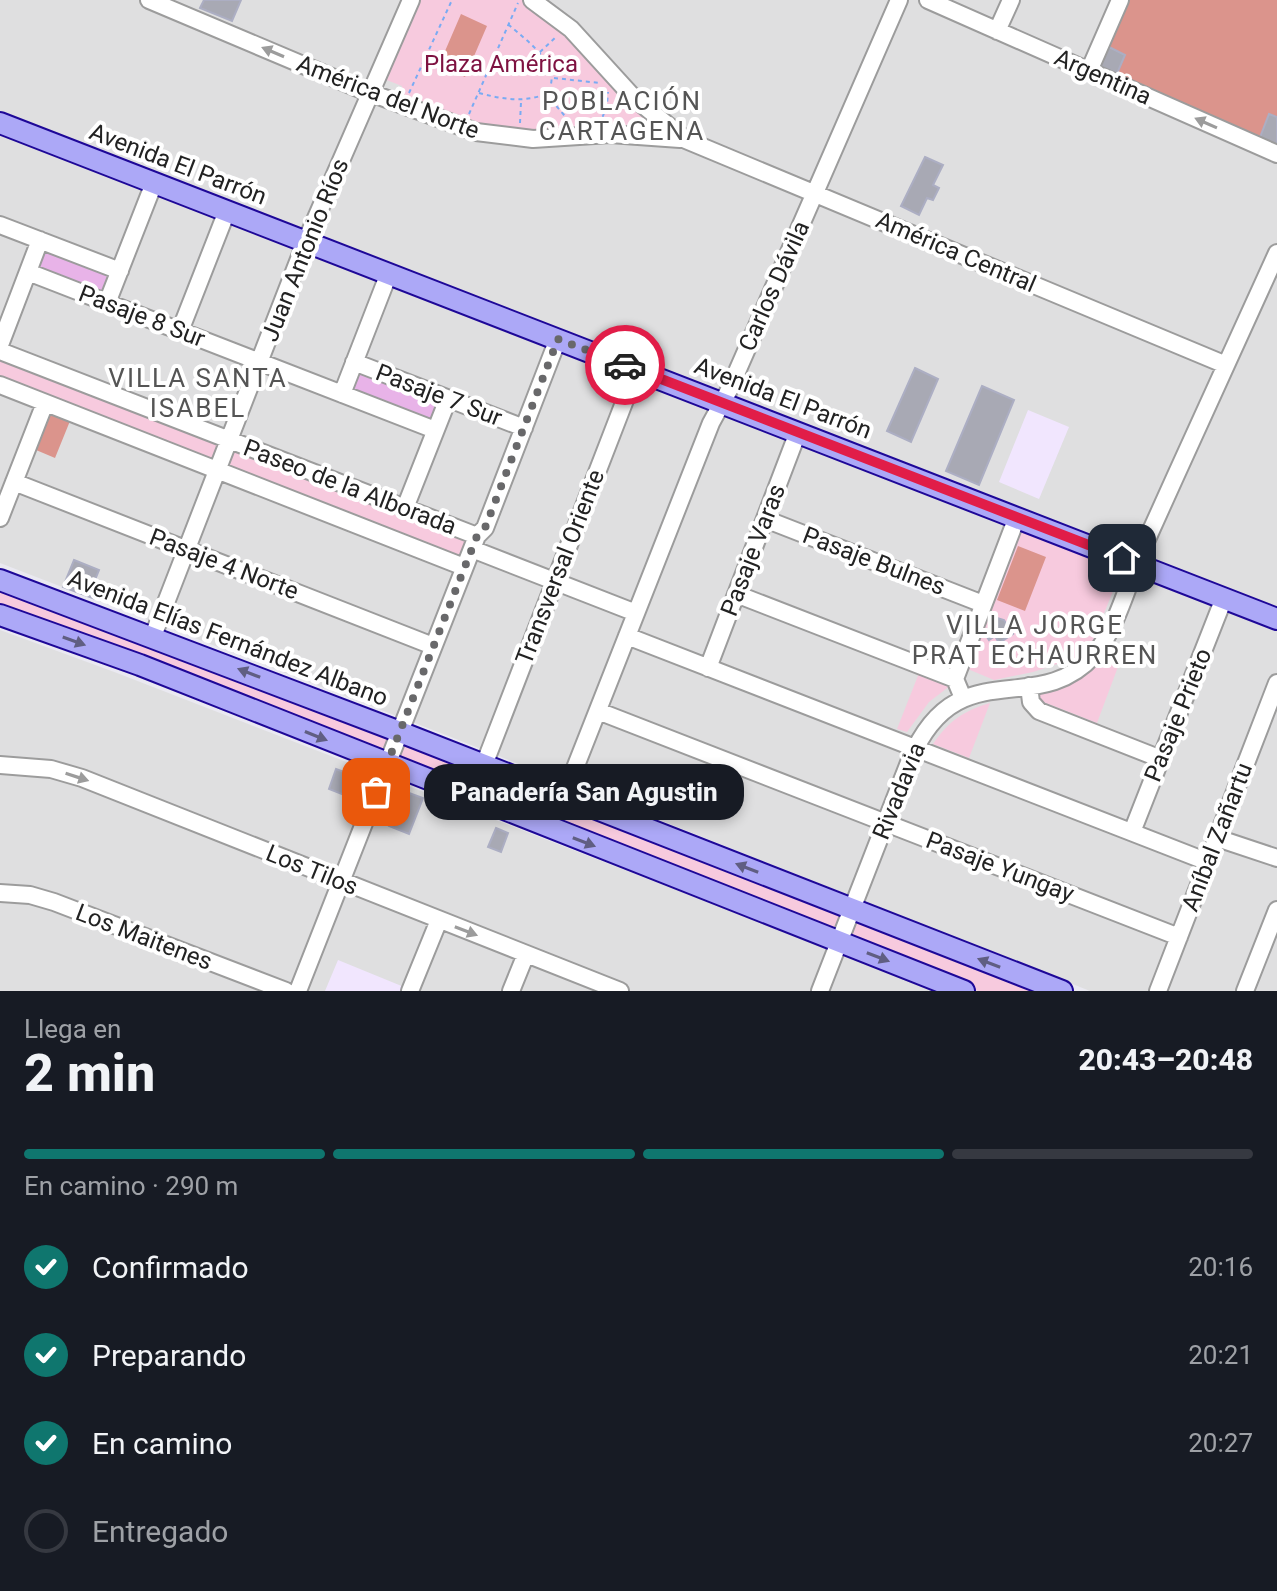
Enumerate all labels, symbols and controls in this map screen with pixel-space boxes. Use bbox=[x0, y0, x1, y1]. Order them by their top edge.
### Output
street label: Argentina bbox=[1050, 43, 1156, 111]
one-way arrow bbox=[261, 46, 284, 59]
street label: América del Norte bbox=[293, 49, 483, 145]
park label: Plaza América bbox=[424, 50, 578, 78]
district label: POBLACIÓN CARTAGENA bbox=[539, 86, 705, 146]
one-way arrow bbox=[1194, 116, 1217, 129]
street label: Avenida El Parrón bbox=[86, 117, 270, 211]
street label: Juan Antonio Ríos bbox=[256, 155, 354, 345]
street label: América Central bbox=[872, 206, 1040, 298]
street label: Carlos Dávila bbox=[733, 217, 815, 355]
street label: Pasaje 8 Sur bbox=[75, 279, 209, 353]
courier bbox=[585, 325, 665, 405]
icon: car bbox=[603, 343, 647, 387]
street label: Avenida El Parrón bbox=[691, 351, 875, 445]
street label: Pasaje 7 Sur bbox=[372, 358, 506, 432]
district label: VILLA SANTA ISABEL bbox=[108, 363, 288, 423]
street label: Paseo de la Alborada bbox=[240, 433, 460, 541]
street label: Transversal Oriente bbox=[510, 466, 610, 668]
street label: Pasaje Varas bbox=[715, 480, 791, 620]
street label: Pasaje Bulnes bbox=[799, 521, 949, 601]
street label: Pasaje 4 Norte bbox=[145, 523, 303, 605]
pin bbox=[1088, 524, 1156, 592]
icon: home bbox=[1100, 536, 1144, 580]
street label: Avenida Elías Fernández Albano bbox=[64, 564, 392, 712]
district label: VILLA JORGE PRAT ECHAURREN bbox=[912, 610, 1158, 670]
one-way arrow bbox=[62, 635, 86, 648]
street label: Pasaje Prieto bbox=[1139, 644, 1217, 786]
one-way arrow bbox=[237, 666, 261, 679]
one-way arrow bbox=[304, 730, 328, 743]
street label: Rivadavia bbox=[867, 738, 931, 844]
pin bbox=[342, 758, 410, 826]
street label: Aníbal Zañartu bbox=[1176, 759, 1258, 915]
callout: Panadería San Agustin bbox=[424, 764, 744, 820]
icon: bag bbox=[354, 770, 398, 814]
one-way arrow bbox=[65, 771, 89, 784]
text: Panadería San Agustin bbox=[450, 777, 718, 807]
street label: Pasaje Yungay bbox=[922, 826, 1078, 908]
one-way arrow bbox=[572, 835, 596, 848]
street label: Los Tilos bbox=[262, 839, 362, 901]
one-way arrow bbox=[735, 861, 759, 874]
street label: Los Maitenes bbox=[72, 898, 216, 976]
one-way arrow bbox=[454, 925, 478, 938]
one-way arrow bbox=[866, 951, 890, 964]
one-way arrow bbox=[977, 956, 1001, 969]
text: Llega en bbox=[24, 1014, 121, 1044]
text: 20:43–20:48 bbox=[1078, 1042, 1253, 1077]
text: 2 min bbox=[24, 1043, 155, 1104]
text: En camino · 290 m bbox=[24, 1171, 238, 1201]
icon: check bbox=[24, 1245, 68, 1289]
text: Confirmado bbox=[92, 1250, 249, 1285]
text: 20:16 bbox=[1188, 1252, 1253, 1282]
icon: check bbox=[24, 1333, 68, 1377]
text: Preparando bbox=[92, 1338, 246, 1373]
text: 20:21 bbox=[1188, 1340, 1253, 1370]
icon: check bbox=[24, 1421, 68, 1465]
text: En camino bbox=[92, 1426, 232, 1461]
text: 20:27 bbox=[1188, 1428, 1253, 1458]
text: Entregado bbox=[92, 1514, 228, 1549]

